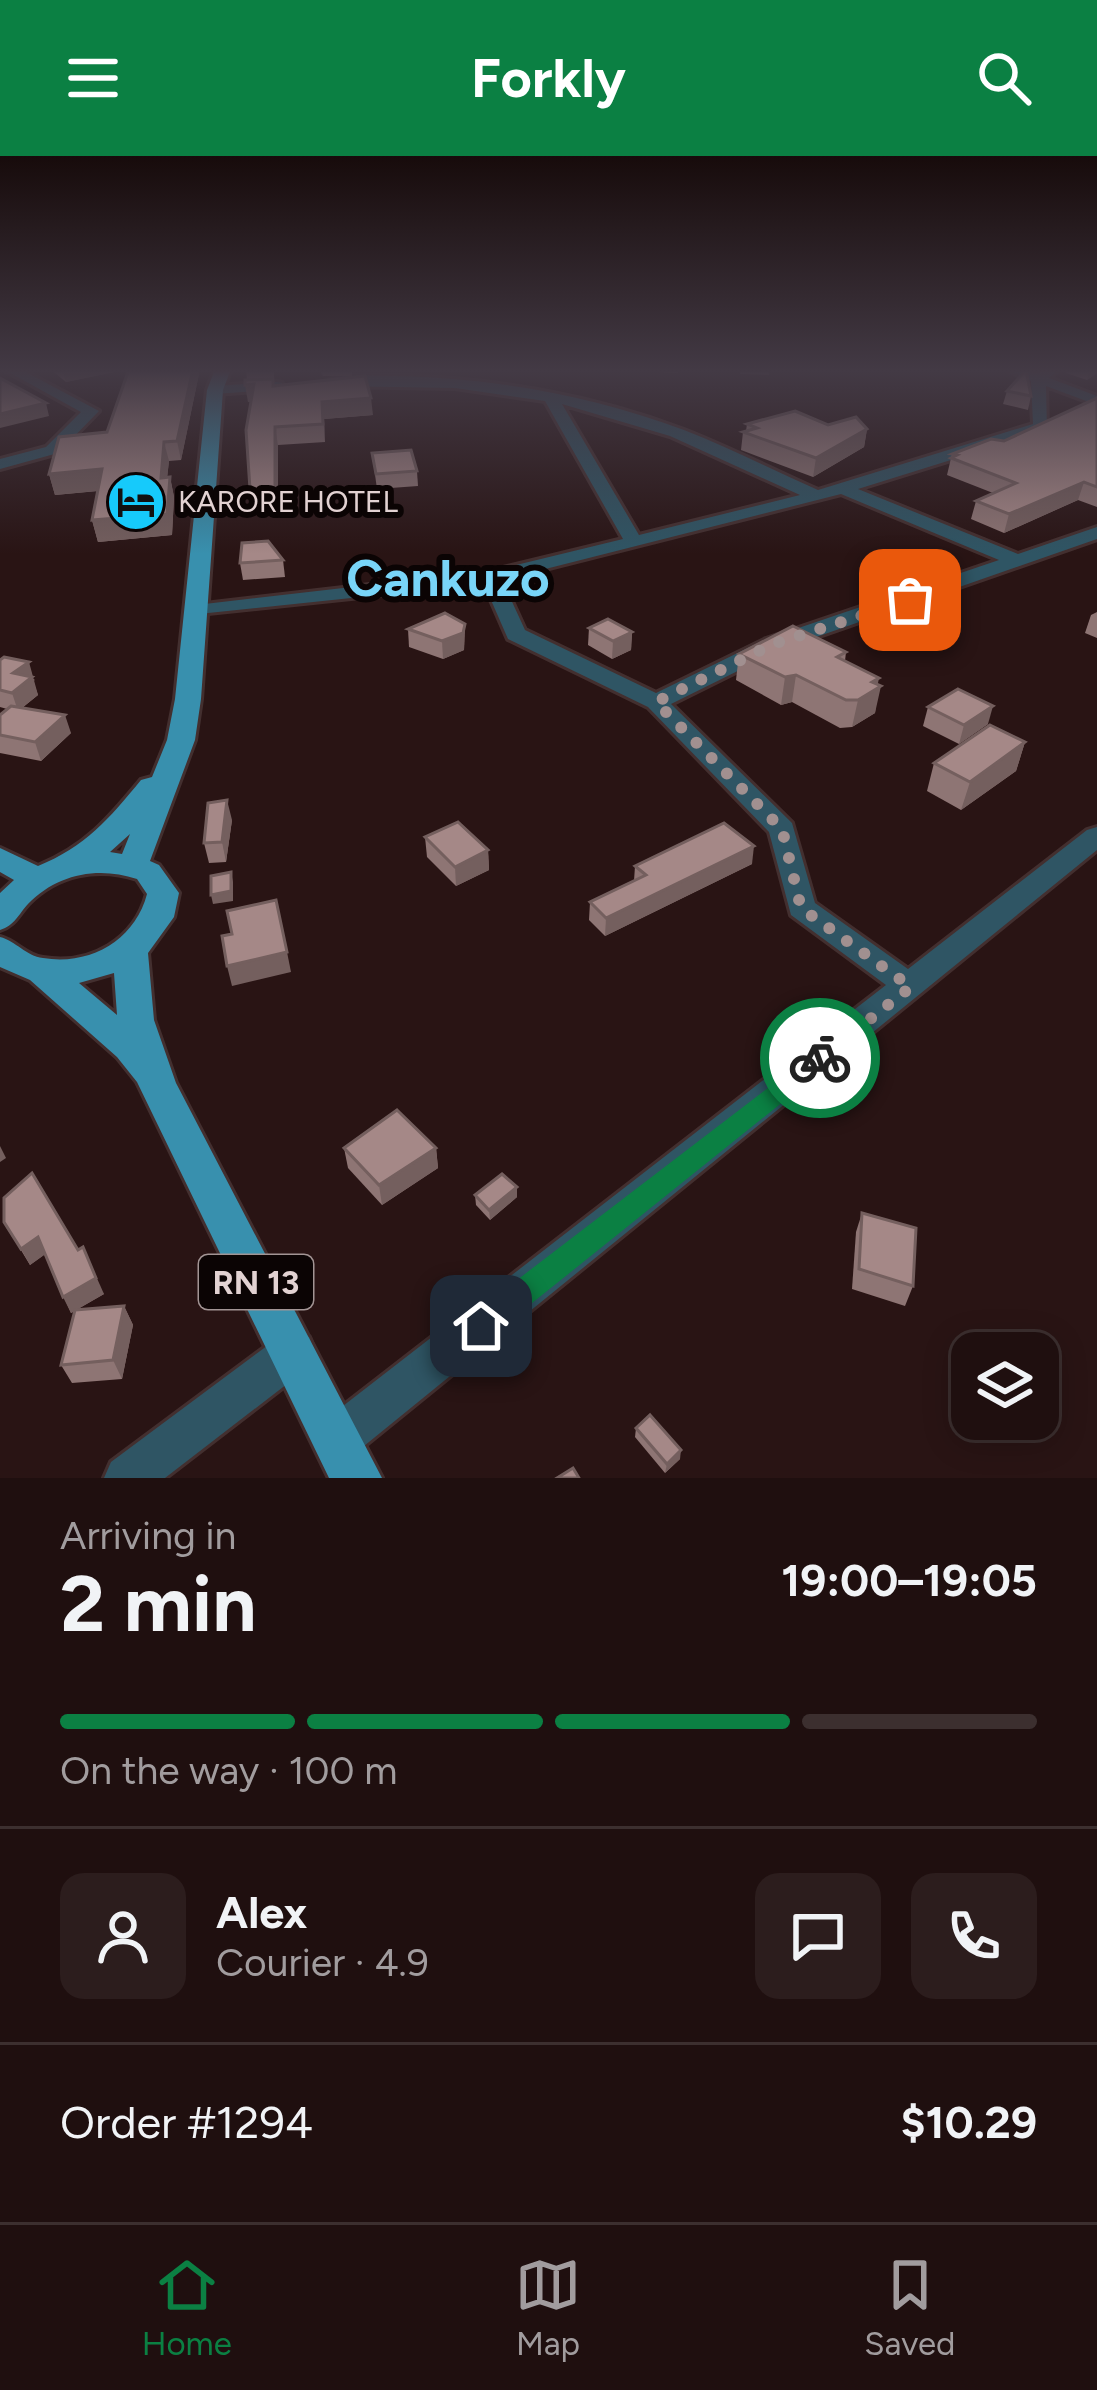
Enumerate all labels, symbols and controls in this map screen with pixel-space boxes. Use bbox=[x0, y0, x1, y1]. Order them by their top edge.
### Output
icon: menu bbox=[60, 45, 126, 111]
icon: search bbox=[971, 45, 1037, 111]
text: Forkly bbox=[471, 46, 626, 111]
hotel icon: KARORE HOTEL bbox=[105, 471, 167, 533]
place label: KARORE HOTEL bbox=[178, 483, 398, 520]
district label: Cankuzo bbox=[346, 548, 550, 609]
pin bbox=[859, 549, 961, 651]
icon: bag bbox=[877, 567, 943, 633]
courier bbox=[760, 998, 880, 1118]
icon: bike bbox=[787, 1025, 853, 1091]
road number: RN 13 bbox=[199, 1255, 313, 1309]
pin bbox=[430, 1275, 532, 1377]
icon: home bbox=[448, 1293, 514, 1359]
map controls bbox=[951, 1332, 1059, 1440]
button: layers bbox=[951, 1332, 1059, 1440]
text: Arriving in bbox=[60, 1512, 236, 1559]
text: 19:00–19:05 bbox=[781, 1553, 1037, 1607]
text: 2 min bbox=[60, 1557, 256, 1651]
text: On the way · 100 m bbox=[60, 1747, 397, 1794]
button: person bbox=[60, 1873, 186, 1999]
button: chat bbox=[755, 1873, 881, 1999]
button: phone bbox=[911, 1873, 1037, 1999]
text: Alex bbox=[216, 1885, 307, 1939]
text: Courier · 4.9 bbox=[216, 1939, 429, 1986]
text: Order #1294 bbox=[60, 2095, 313, 2149]
text: $10.29 bbox=[901, 2095, 1037, 2149]
tab: Home bbox=[142, 2252, 232, 2363]
tab: Map bbox=[515, 2252, 581, 2363]
tab: Saved bbox=[864, 2252, 955, 2363]

